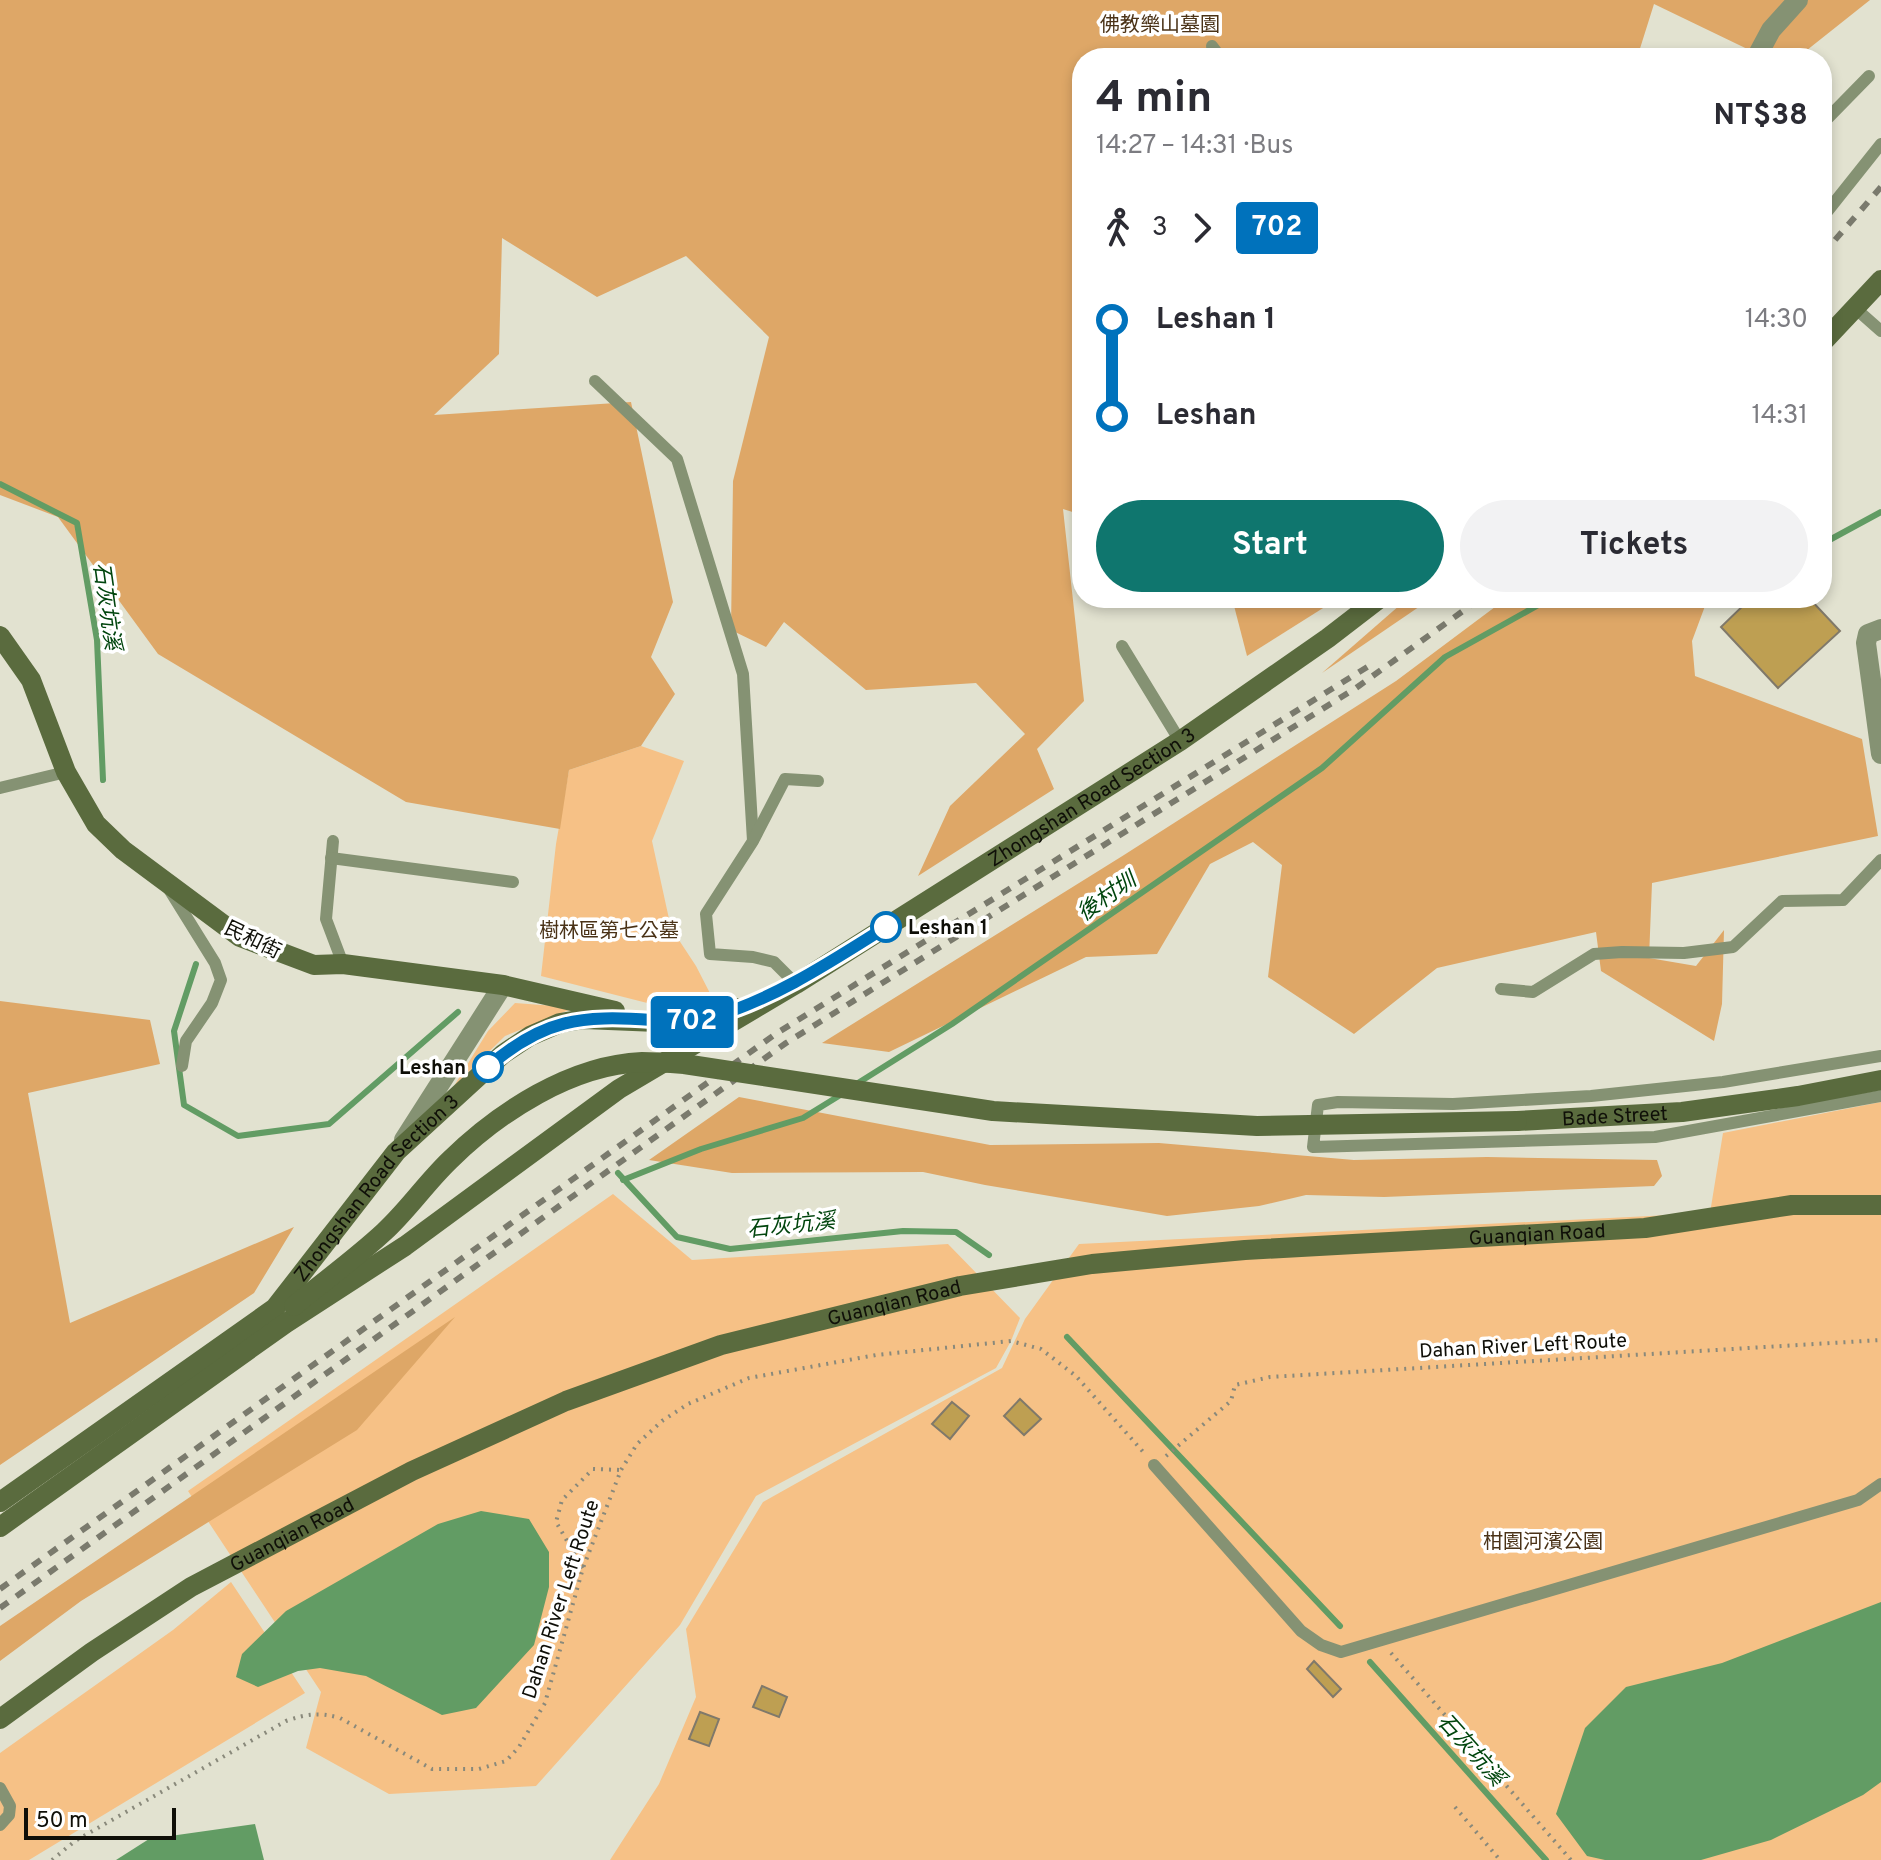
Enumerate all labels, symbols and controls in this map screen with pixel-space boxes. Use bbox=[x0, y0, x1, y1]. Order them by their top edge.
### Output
park label: 佛教樂山墓園 bbox=[1100, 13, 1220, 39]
text: 4 min bbox=[1096, 72, 1212, 128]
text: NT$38 bbox=[1714, 98, 1808, 135]
text: 14:27 – 14:31 · Bus bbox=[1096, 130, 1293, 163]
icon: walk bbox=[1096, 206, 1140, 250]
icon: forward bbox=[1180, 206, 1224, 250]
text: 702 bbox=[1252, 210, 1302, 246]
text: 3 bbox=[1152, 212, 1168, 245]
text: Leshan 1 bbox=[1156, 302, 1276, 339]
text: 14:30 bbox=[1745, 304, 1808, 337]
text: Leshan bbox=[1156, 398, 1257, 435]
text: 14:31 bbox=[1752, 400, 1808, 433]
button: Start bbox=[1096, 500, 1444, 592]
button: Tickets bbox=[1460, 500, 1808, 592]
water label: 石灰坑溪 bbox=[86, 561, 125, 655]
street label: Zhongshan Road Section 3 bbox=[984, 723, 1202, 874]
water label: 後村圳 bbox=[1073, 866, 1145, 928]
marker: Leshan 1 bbox=[871, 912, 901, 942]
street label: 民和街 bbox=[219, 916, 285, 966]
place label: Leshan 1 bbox=[908, 916, 988, 942]
park label: 樹林區第七公墓 bbox=[539, 919, 679, 945]
line badge: 702 bbox=[646, 996, 738, 1048]
text: 702 bbox=[667, 1004, 717, 1040]
marker: Leshan bbox=[473, 1052, 503, 1082]
place label: Leshan bbox=[399, 1056, 466, 1082]
street label: Zhongshan Road Section 3 bbox=[289, 1090, 465, 1288]
street label: Bade Street bbox=[1561, 1102, 1669, 1134]
water label: 石灰坑溪 bbox=[746, 1208, 839, 1245]
street label: Guanqian Road bbox=[1468, 1219, 1606, 1253]
street label: Guanqian Road bbox=[825, 1275, 964, 1333]
street label: Dahan River Left Route bbox=[1419, 1329, 1628, 1365]
street label: Guanqian Road bbox=[226, 1493, 359, 1579]
street label: Dahan River Left Route bbox=[517, 1497, 606, 1702]
park label: 柑園河濱公園 bbox=[1483, 1530, 1603, 1556]
water label: 石灰坑溪 bbox=[1431, 1709, 1512, 1795]
scale bar bbox=[24, 1804, 176, 1840]
text: 50 m bbox=[36, 1808, 88, 1835]

